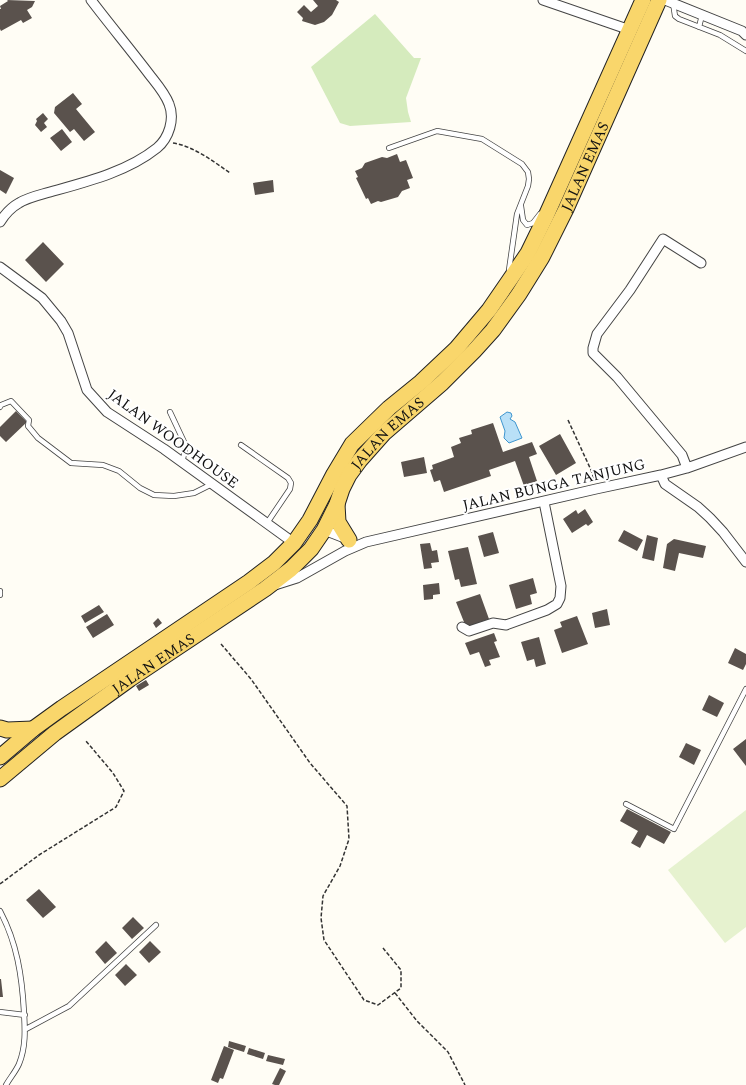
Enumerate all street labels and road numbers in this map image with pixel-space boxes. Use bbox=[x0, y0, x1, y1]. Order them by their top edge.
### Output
street label: JALAN EMAS bbox=[555, 118, 615, 215]
street label: JALAN WOODHOUSE bbox=[103, 384, 243, 494]
street label: JALAN EMAS bbox=[345, 391, 430, 475]
street label: JALAN BUNGA TANJUNG bbox=[460, 453, 648, 517]
street label: JALAN EMAS bbox=[107, 627, 200, 700]

